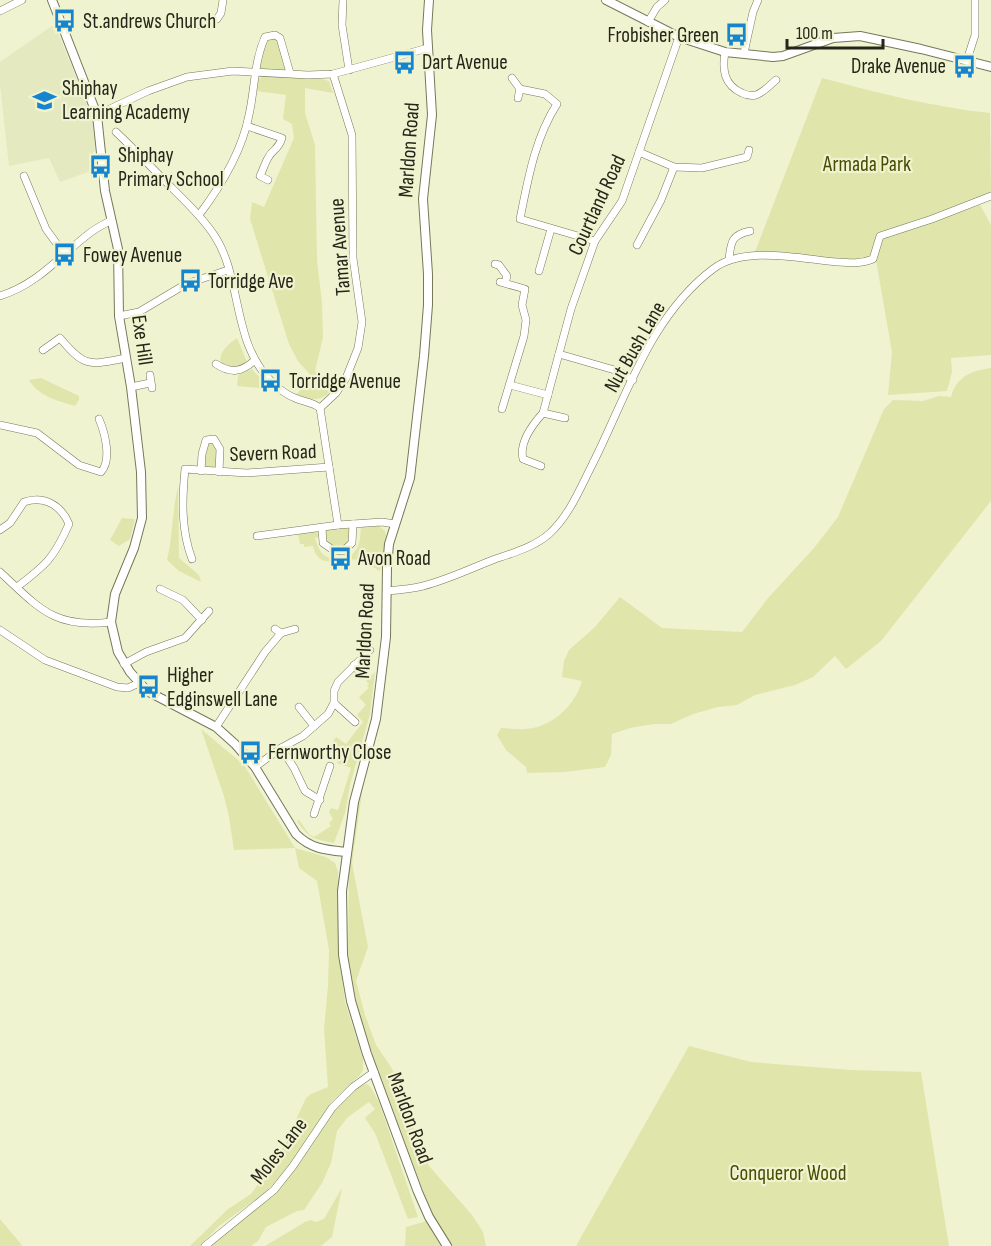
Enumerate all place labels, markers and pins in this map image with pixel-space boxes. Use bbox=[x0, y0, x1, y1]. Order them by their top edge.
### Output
bus stop icon: St.andrews Church bbox=[52, 8, 78, 34]
place label: St.andrews Church bbox=[83, 9, 216, 34]
bus stop icon: Frobisher Green bbox=[724, 22, 750, 48]
place label: Frobisher Green bbox=[608, 23, 719, 48]
bus stop icon: Dart Avenue bbox=[391, 49, 417, 75]
place label: Dart Avenue bbox=[422, 50, 508, 75]
bus stop icon: Drake Avenue bbox=[951, 53, 977, 79]
place label: Drake Avenue bbox=[851, 54, 946, 79]
place label: Shiphay Learning Academy bbox=[62, 76, 190, 125]
school or university icon: Shiphay Learning Academy bbox=[31, 87, 57, 113]
place label: Shiphay Primary School bbox=[118, 143, 224, 192]
bus stop icon: Shiphay Primary School bbox=[87, 154, 113, 180]
bus stop icon: Fowey Avenue bbox=[52, 242, 78, 268]
place label: Fowey Avenue bbox=[83, 243, 182, 268]
bus stop icon: Torridge Ave bbox=[177, 268, 203, 294]
place label: Torridge Ave bbox=[208, 269, 294, 294]
bus stop icon: Torridge Avenue bbox=[258, 368, 284, 394]
place label: Torridge Avenue bbox=[289, 369, 401, 394]
bus stop icon: Avon Road bbox=[327, 545, 353, 571]
place label: Avon Road bbox=[357, 546, 431, 571]
place label: Higher Edginswell Lane bbox=[167, 663, 278, 712]
bus stop icon: Higher Edginswell Lane bbox=[136, 674, 162, 700]
bus stop icon: Fernworthy Close bbox=[237, 739, 263, 765]
place label: Fernworthy Close bbox=[268, 740, 391, 765]

